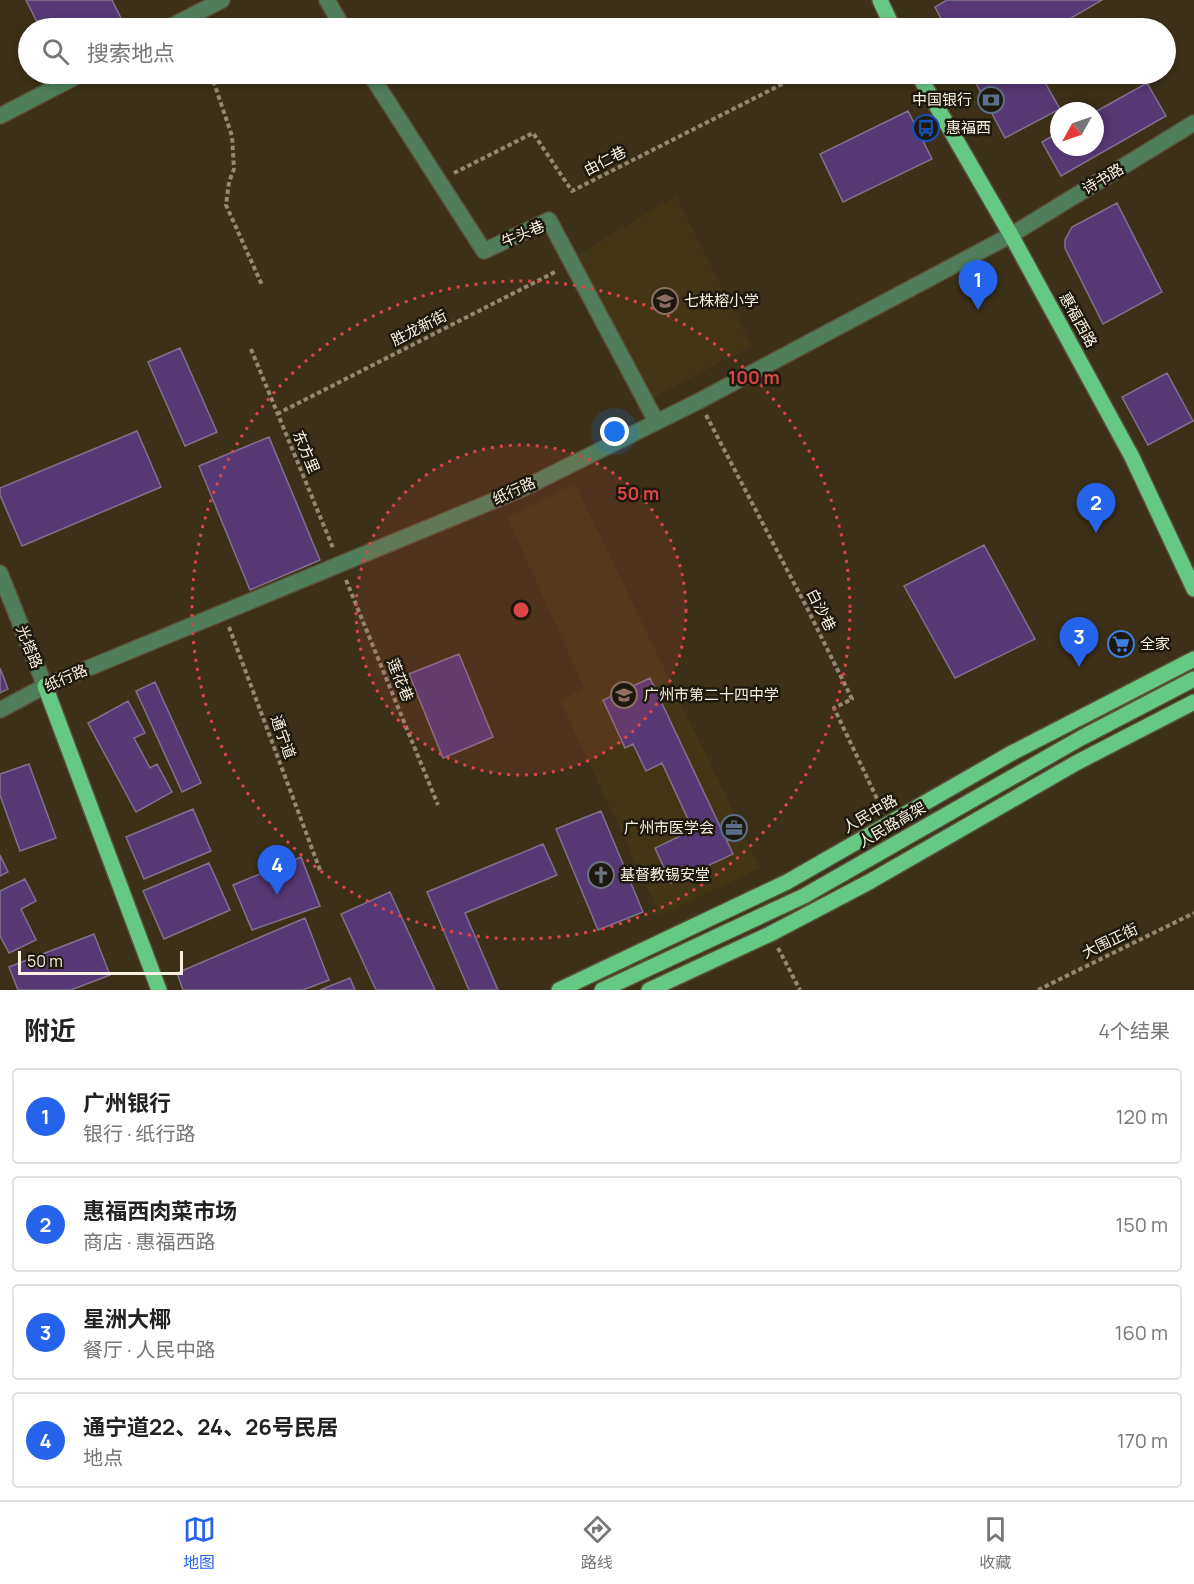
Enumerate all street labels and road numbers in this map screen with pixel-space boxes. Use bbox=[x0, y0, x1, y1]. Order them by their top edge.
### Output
street label: 由仁巷 bbox=[580, 141, 630, 180]
street label: 诗书路 bbox=[1078, 158, 1127, 199]
street label: 牛头巷 bbox=[498, 215, 548, 252]
street label: 惠福西路 bbox=[1055, 288, 1102, 351]
street label: 胜龙新街 bbox=[387, 305, 450, 351]
street label: 东方里 bbox=[288, 427, 325, 477]
street label: 纸行路 bbox=[489, 472, 539, 509]
street label: 白沙巷 bbox=[802, 585, 841, 635]
street label: 光塔路 bbox=[11, 622, 48, 672]
street label: 莲花巷 bbox=[382, 655, 419, 705]
street label: 纸行路 bbox=[41, 659, 91, 696]
street label: 通宁道 bbox=[266, 712, 301, 762]
street label: 人民中路 bbox=[839, 789, 901, 838]
street label: 人民路高架 bbox=[854, 797, 929, 852]
street label: 大围正街 bbox=[1078, 918, 1141, 963]

